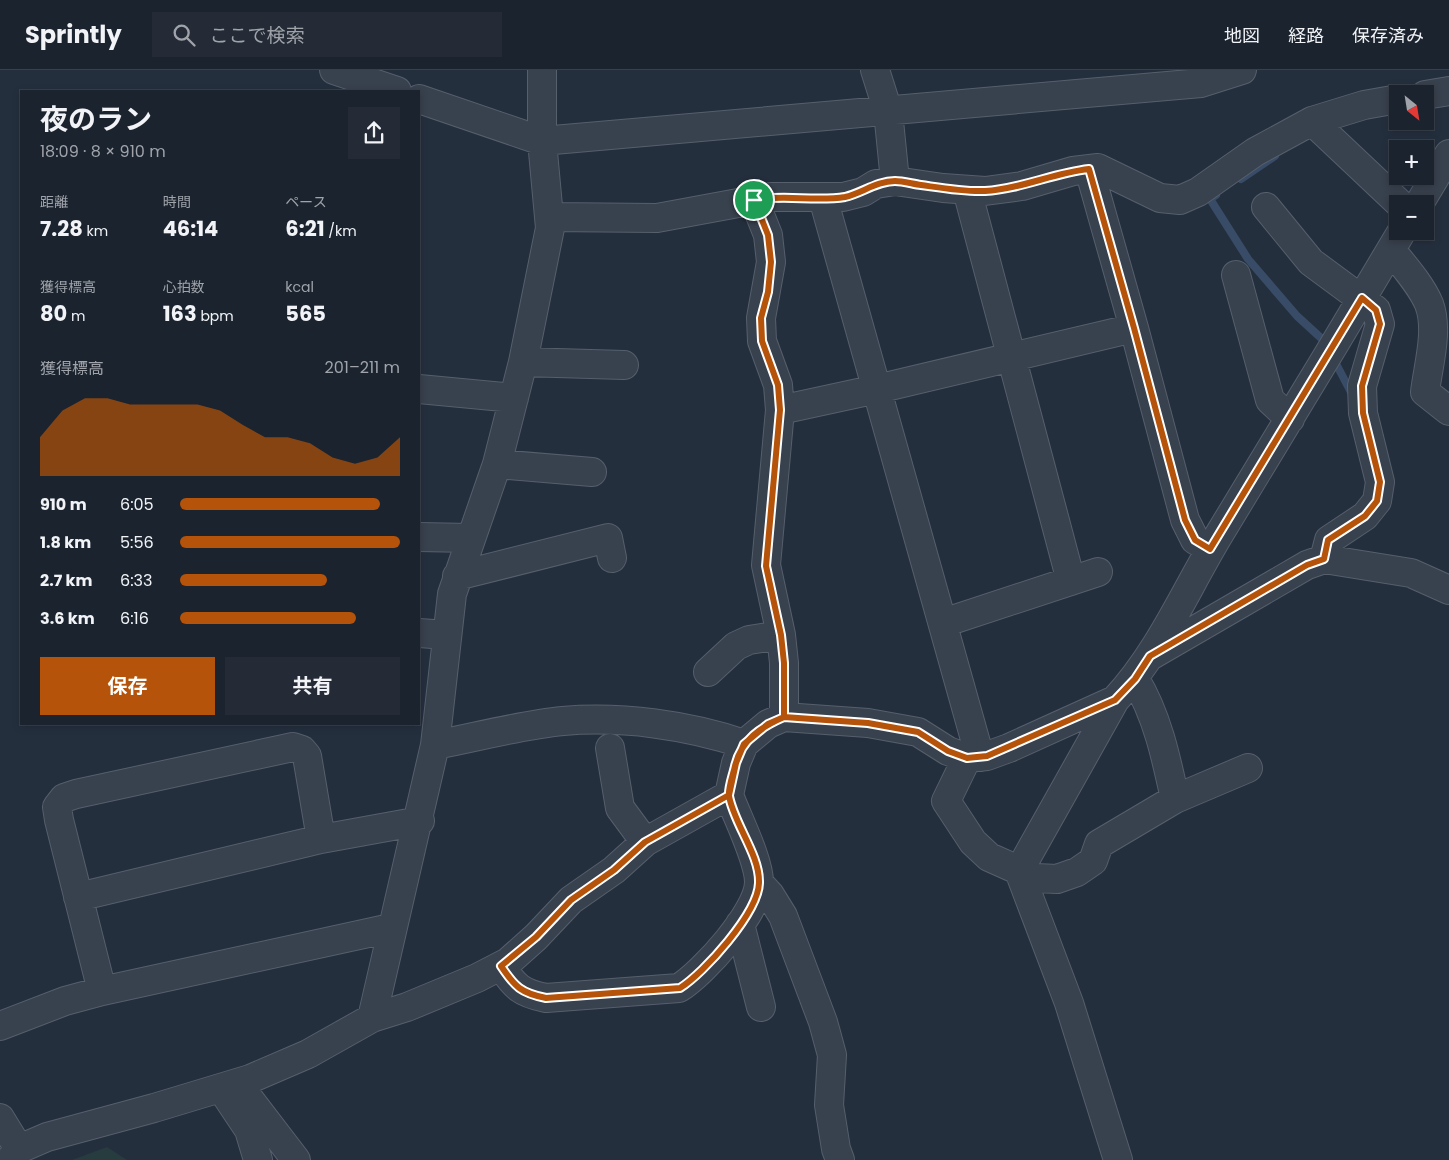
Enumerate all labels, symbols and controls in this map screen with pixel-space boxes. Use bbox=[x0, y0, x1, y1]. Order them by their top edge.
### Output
search box bbox=[152, 12, 502, 57]
text: Sprintly bbox=[25, 18, 122, 51]
icon: search bbox=[170, 21, 198, 49]
text: ここで検索 bbox=[210, 22, 305, 49]
text: 地図 bbox=[1224, 23, 1260, 48]
text: 経路 bbox=[1288, 23, 1324, 48]
text: 保存済み bbox=[1352, 23, 1424, 48]
north arrow bbox=[1389, 85, 1434, 130]
map controls bbox=[1389, 85, 1434, 240]
text: 夜のラン bbox=[40, 100, 152, 139]
button: share bbox=[348, 107, 400, 159]
text: 18:09 · 8 × 910 m bbox=[40, 140, 166, 163]
button: + bbox=[1389, 140, 1434, 185]
pin bbox=[733, 179, 775, 221]
icon: arrive bbox=[740, 186, 768, 214]
text: 距離 bbox=[40, 192, 68, 212]
text: 時間 bbox=[163, 192, 191, 212]
text: ペース bbox=[285, 192, 327, 212]
button: − bbox=[1389, 195, 1434, 240]
text: 7.28 bbox=[40, 214, 83, 243]
text: 46:14 bbox=[163, 214, 218, 243]
text: 6:21 bbox=[285, 214, 325, 243]
text: km bbox=[83, 221, 108, 241]
text: /km bbox=[325, 221, 357, 241]
text: 獲得標高 bbox=[40, 277, 96, 297]
text: 心拍数 bbox=[163, 277, 205, 297]
text: kcal bbox=[285, 277, 314, 297]
text: 80 bbox=[40, 299, 67, 328]
text: 163 bbox=[163, 299, 197, 328]
text: 565 bbox=[285, 299, 326, 328]
text: m bbox=[67, 306, 85, 326]
text: bpm bbox=[197, 306, 234, 326]
text: 201–211 m bbox=[325, 356, 400, 379]
text: 獲得標高 bbox=[40, 357, 104, 380]
text: 910 m bbox=[40, 493, 87, 516]
text: 6:05 bbox=[120, 493, 154, 516]
text: 1.8 km bbox=[40, 531, 91, 554]
text: 5:56 bbox=[120, 531, 154, 554]
text: 2.7 km bbox=[40, 569, 92, 592]
text: 6:33 bbox=[120, 569, 152, 592]
text: 3.6 km bbox=[40, 607, 95, 630]
text: 6:16 bbox=[120, 607, 149, 630]
button: 保存 bbox=[40, 657, 215, 715]
button: 共有 bbox=[225, 657, 400, 715]

